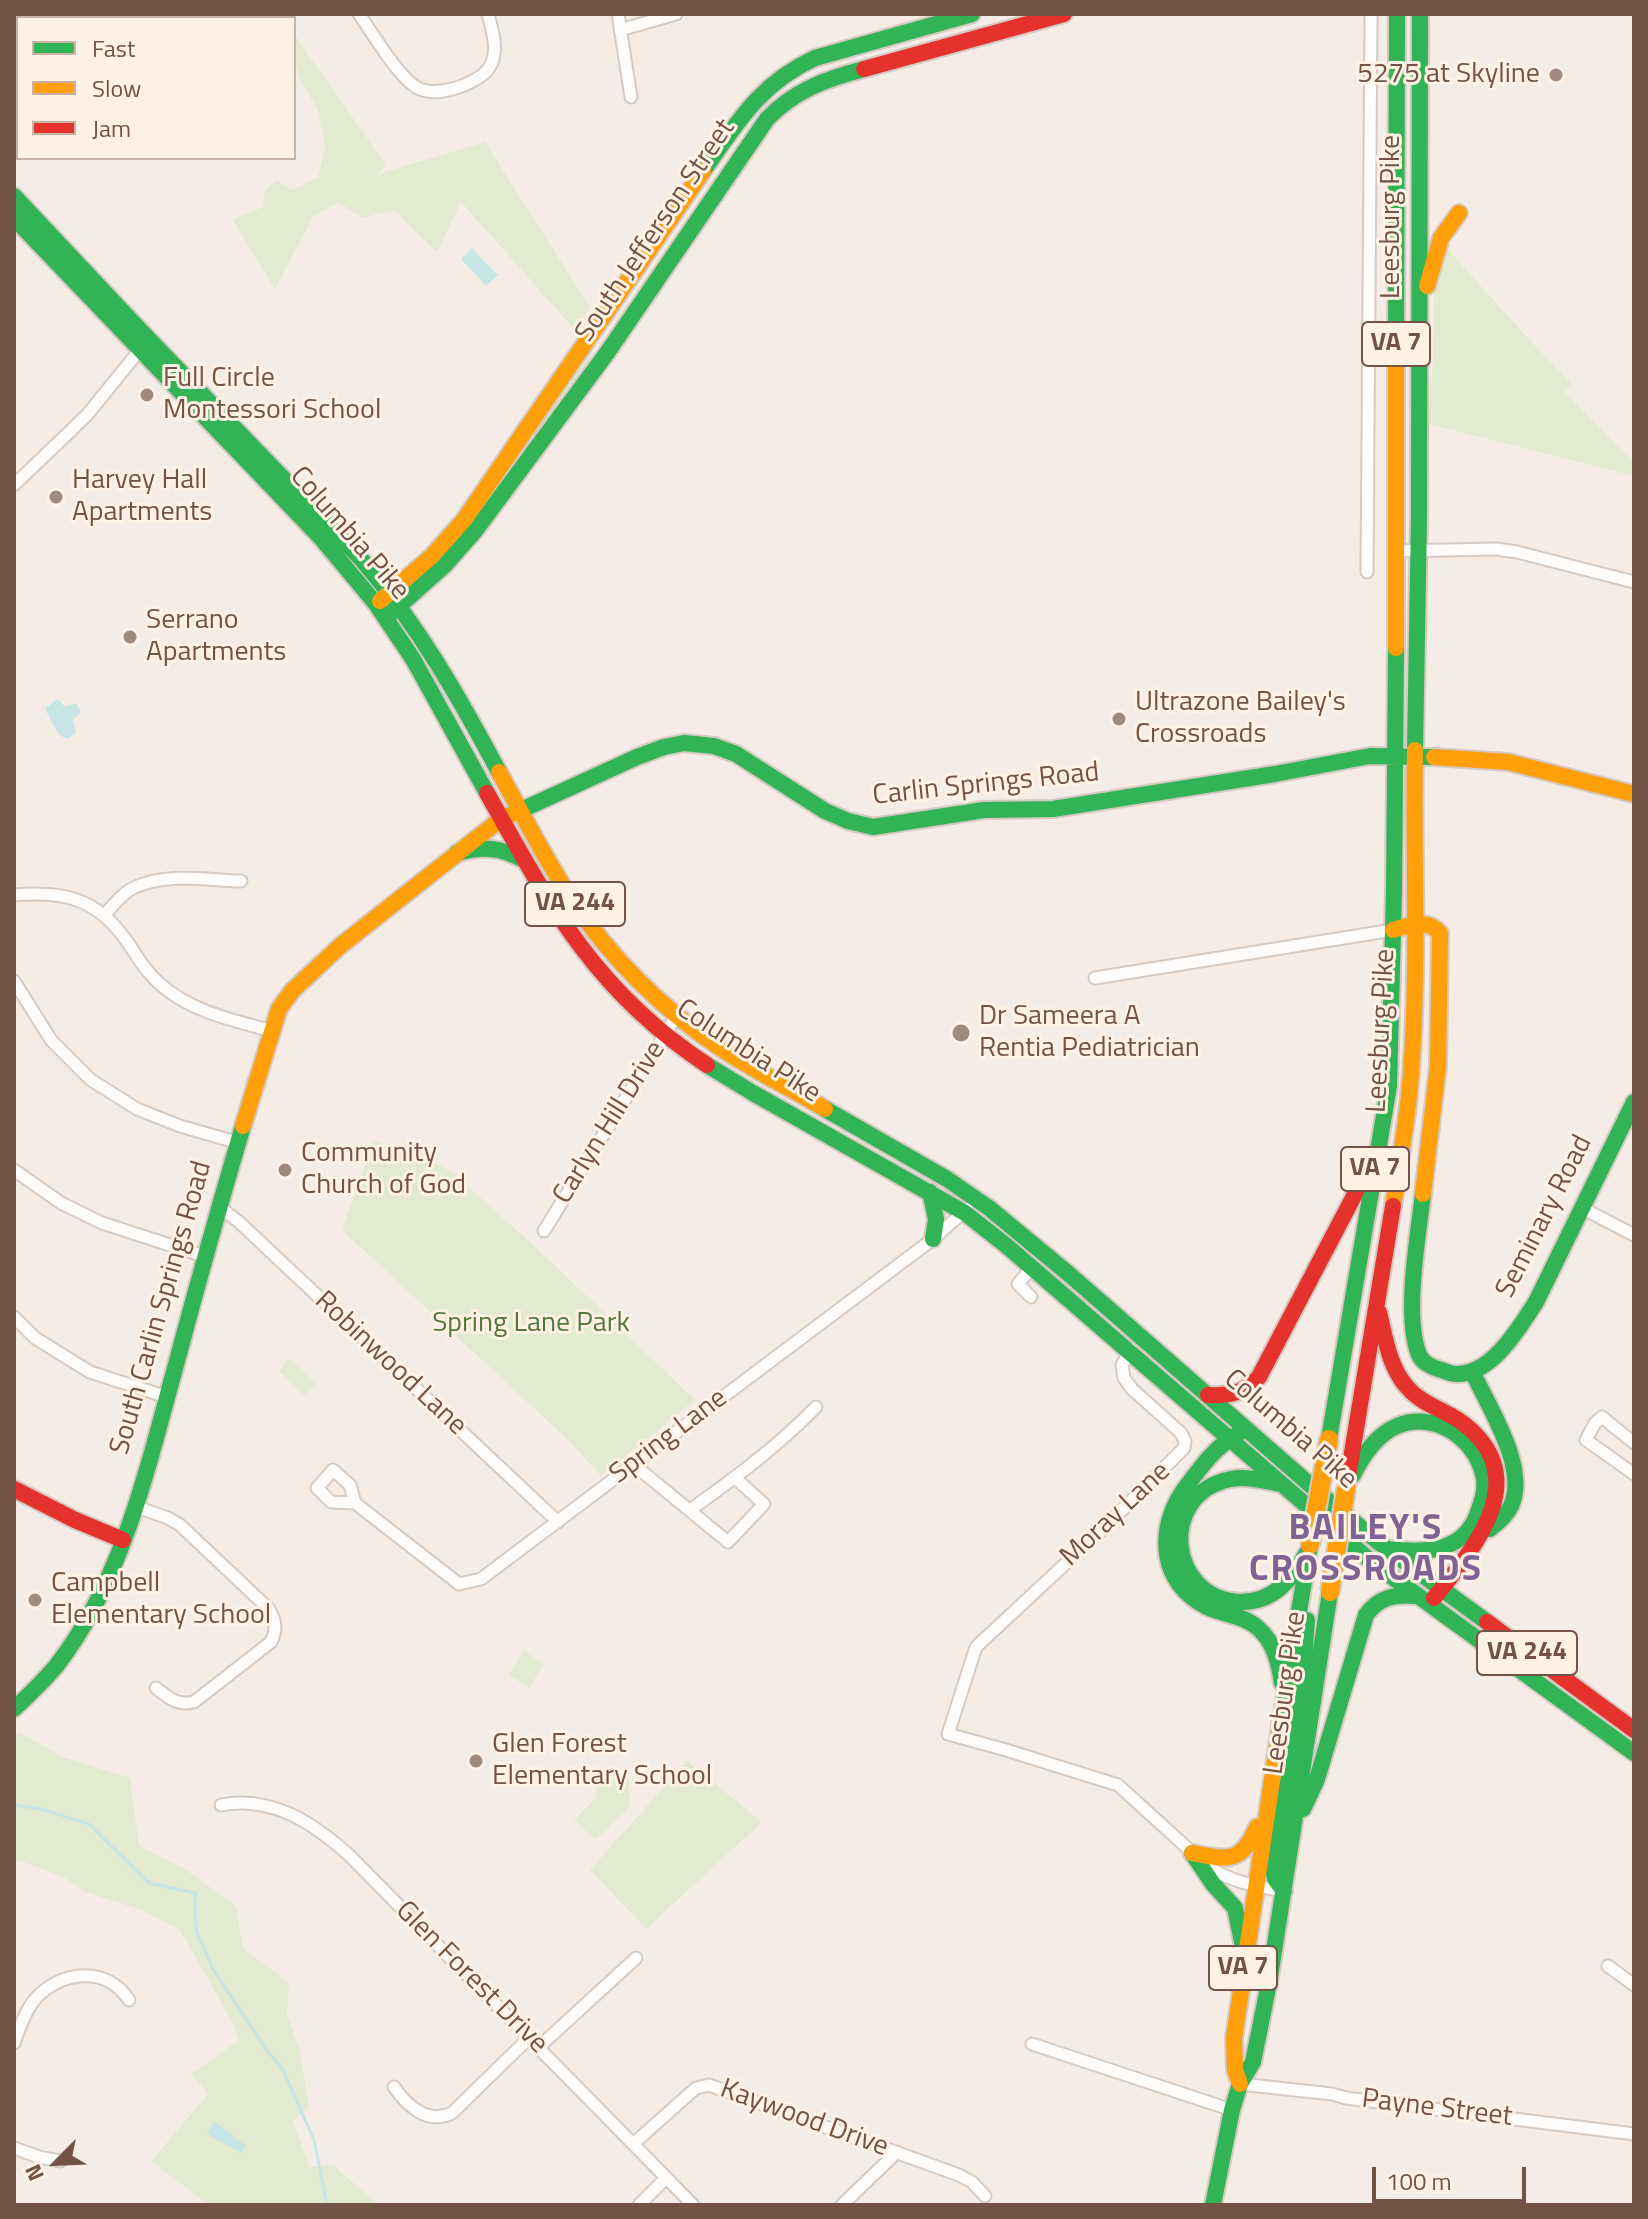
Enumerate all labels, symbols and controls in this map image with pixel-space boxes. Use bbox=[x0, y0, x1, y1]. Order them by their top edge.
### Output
legend bbox=[16, 16, 296, 160]
text: Fast bbox=[92, 30, 135, 66]
place label: 5275 at Skyline bbox=[1357, 58, 1540, 92]
marker: 5275 at Skyline bbox=[1547, 66, 1565, 84]
text: Slow bbox=[92, 70, 141, 106]
text: Jam bbox=[92, 110, 131, 146]
street label: South Jefferson Street bbox=[569, 113, 743, 349]
street label: Leesburg Pike bbox=[1375, 135, 1409, 299]
road number: VA 7 bbox=[1362, 322, 1430, 366]
place label: Full Circle Montessori School bbox=[163, 362, 381, 428]
marker: Full Circle Montessori School bbox=[138, 386, 156, 404]
street label: Columbia Pike bbox=[282, 461, 416, 607]
place label: Harvey Hall Apartments bbox=[72, 464, 212, 530]
marker: Harvey Hall Apartments bbox=[47, 488, 65, 506]
place label: Serrano Apartments bbox=[146, 604, 286, 670]
marker: Serrano Apartments bbox=[121, 628, 139, 646]
place label: Ultrazone Bailey's Crossroads bbox=[1135, 686, 1346, 752]
marker: Ultrazone Bailey's Crossroads bbox=[1110, 710, 1128, 728]
street label: Carlin Springs Road bbox=[871, 756, 1101, 814]
road number: VA 244 bbox=[525, 882, 625, 926]
street label: Leesburg Pike bbox=[1361, 948, 1403, 1114]
street label: Columbia Pike bbox=[669, 993, 827, 1111]
place label: Dr Sameera A Rentia Pediatrician bbox=[979, 1000, 1200, 1066]
marker: Dr Sameera A Rentia Pediatrician bbox=[950, 1022, 972, 1044]
street label: Carlyn Hill Drive bbox=[547, 1035, 673, 1211]
street label: Seminary Road bbox=[1490, 1130, 1600, 1304]
place label: Community Church of God bbox=[301, 1137, 466, 1203]
road number: VA 7 bbox=[1341, 1147, 1409, 1191]
street label: South Carlin Springs Road bbox=[104, 1157, 220, 1459]
marker: Community Church of God bbox=[276, 1161, 294, 1179]
street label: Robinwood Lane bbox=[307, 1285, 473, 1443]
park label: Spring Lane Park bbox=[432, 1307, 630, 1341]
street label: Columbia Pike bbox=[1217, 1363, 1363, 1497]
street label: Spring Lane bbox=[604, 1382, 734, 1492]
street label: Moray Lane bbox=[1054, 1456, 1178, 1574]
district label: BAILEY'S CROSSROADS bbox=[1249, 1508, 1483, 1593]
place label: Campbell Elementary School bbox=[51, 1567, 271, 1633]
marker: Campbell Elementary School bbox=[26, 1591, 44, 1609]
street label: Leesburg Pike bbox=[1258, 1609, 1314, 1777]
road number: VA 244 bbox=[1477, 1631, 1577, 1675]
place label: Glen Forest Elementary School bbox=[492, 1728, 712, 1794]
marker: Glen Forest Elementary School bbox=[467, 1752, 485, 1770]
street label: Glen Forest Drive bbox=[388, 1895, 554, 2061]
road number: VA 7 bbox=[1209, 1946, 1277, 1990]
street label: Kaywood Drive bbox=[715, 2073, 893, 2165]
street label: Payne Street bbox=[1360, 2083, 1514, 2135]
north arrow bbox=[16, 2123, 96, 2203]
scale bar bbox=[1376, 2151, 1530, 2201]
text: N bbox=[15, 2159, 53, 2187]
text: 100 m bbox=[1386, 2163, 1452, 2199]

